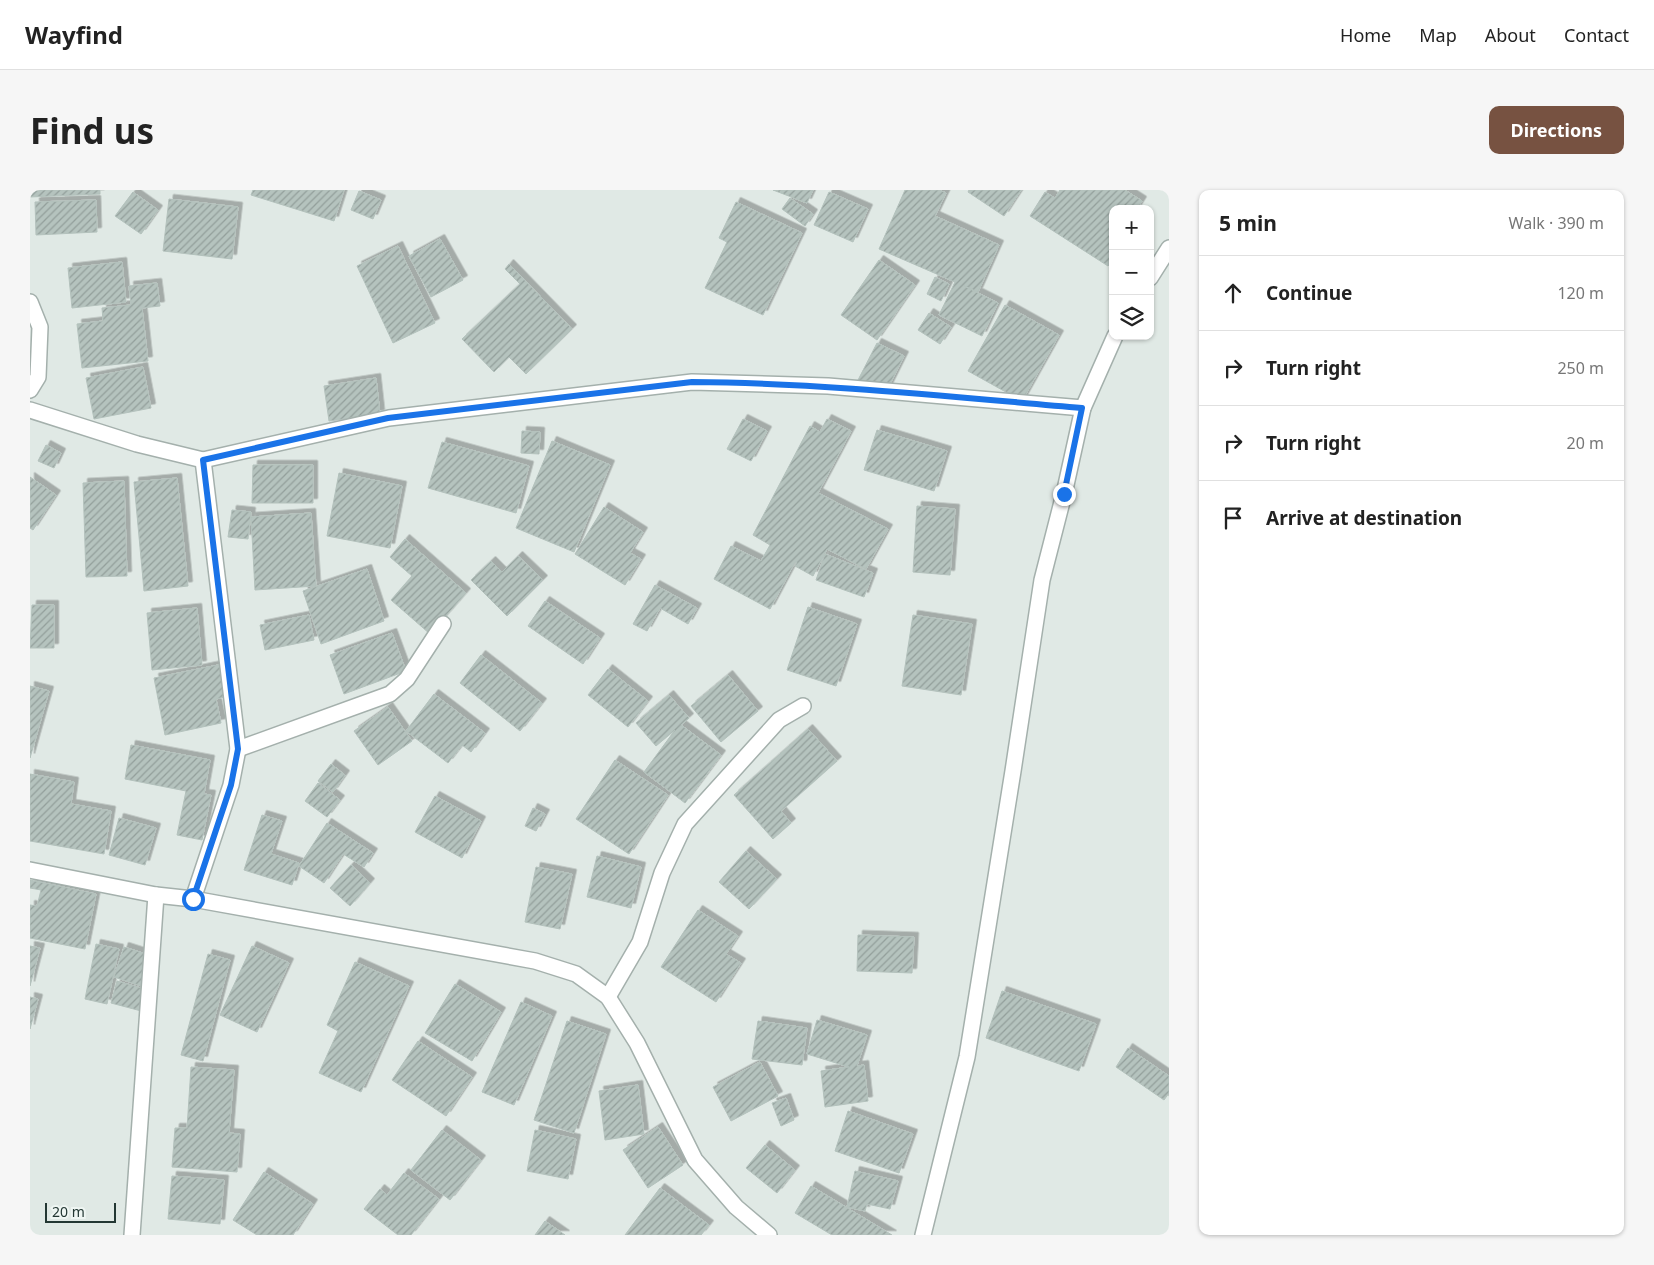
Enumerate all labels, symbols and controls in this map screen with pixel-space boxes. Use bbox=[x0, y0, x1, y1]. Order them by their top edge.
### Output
text: Wayfind bbox=[25, 18, 123, 51]
text: Home bbox=[1340, 23, 1391, 47]
text: Map bbox=[1419, 23, 1457, 47]
text: About bbox=[1485, 23, 1536, 47]
text: Contact bbox=[1564, 23, 1629, 47]
button: Directions bbox=[1489, 106, 1624, 154]
text: Find us bbox=[30, 107, 154, 154]
map controls bbox=[1109, 205, 1154, 340]
button: + bbox=[1109, 205, 1154, 250]
text: 5 min bbox=[1219, 209, 1277, 237]
text: Walk · 390 m bbox=[1509, 212, 1604, 234]
button: − bbox=[1109, 250, 1154, 295]
icon: ahead bbox=[1219, 279, 1247, 307]
text: Continue bbox=[1266, 280, 1352, 306]
text: 120 m bbox=[1557, 282, 1604, 304]
button: layers bbox=[1109, 295, 1154, 340]
icon: right bbox=[1219, 354, 1247, 382]
text: Turn right bbox=[1266, 355, 1361, 381]
text: 250 m bbox=[1557, 357, 1604, 379]
icon: right bbox=[1219, 429, 1247, 457]
text: Turn right bbox=[1266, 430, 1361, 456]
text: 20 m bbox=[1567, 432, 1604, 454]
route end bbox=[1053, 483, 1076, 506]
icon: arrive bbox=[1219, 504, 1247, 532]
text: Arrive at destination bbox=[1266, 505, 1462, 531]
route start bbox=[182, 888, 205, 911]
scale bar bbox=[45, 1200, 116, 1223]
text: 20 m bbox=[52, 1202, 85, 1221]

